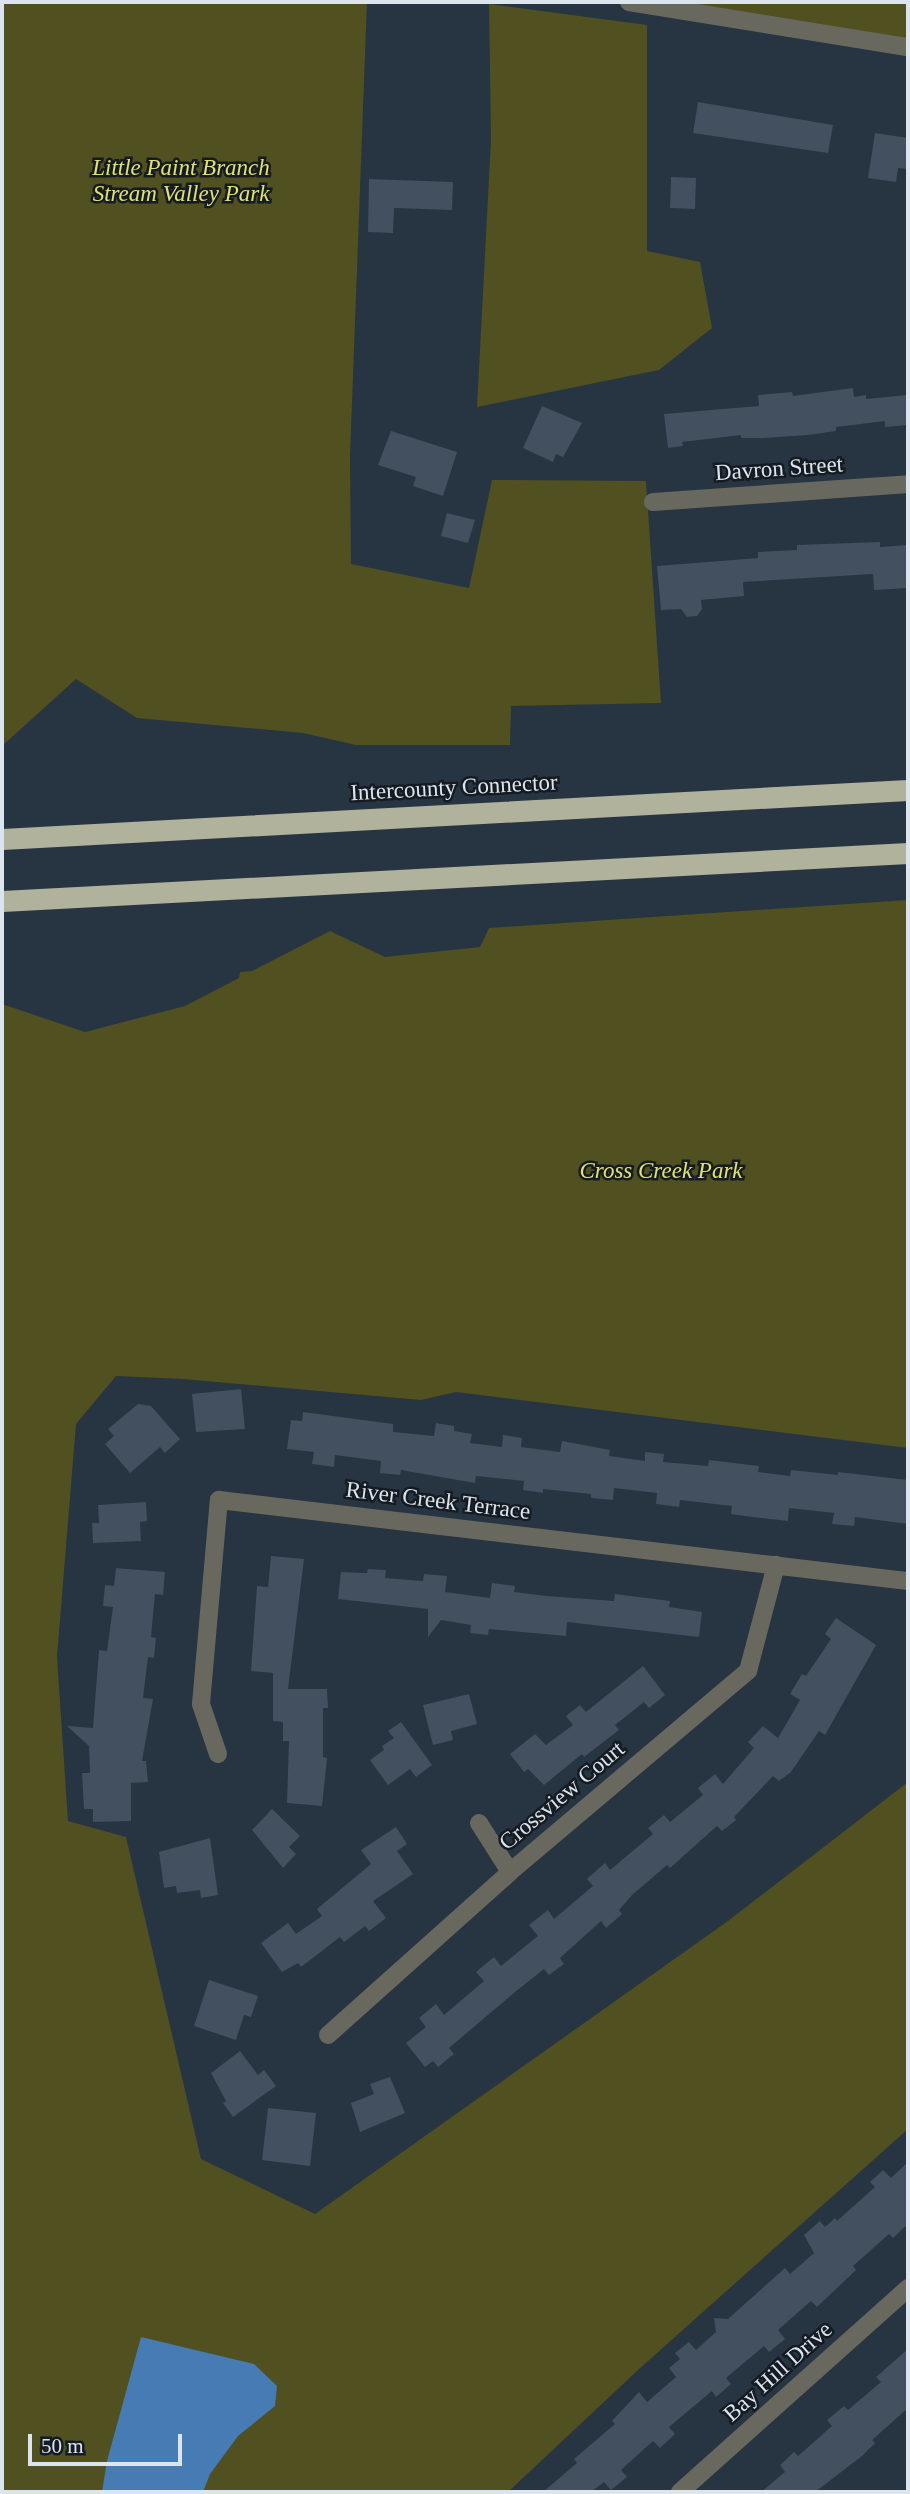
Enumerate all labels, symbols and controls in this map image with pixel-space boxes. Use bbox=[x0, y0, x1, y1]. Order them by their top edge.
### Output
park label: Little Paint Branch Stream Valley Park bbox=[92, 154, 270, 208]
street label: Davron Street bbox=[714, 451, 844, 487]
street label: Intercounty Connector bbox=[350, 769, 558, 807]
park label: Cross Creek Park bbox=[579, 1157, 743, 1185]
street label: River Creek Terrace bbox=[344, 1476, 532, 1526]
street label: Crossview Court bbox=[494, 1736, 630, 1856]
street label: Bay Hill Drive bbox=[718, 2316, 838, 2428]
scale bar bbox=[32, 2420, 186, 2464]
text: 50 m bbox=[41, 2434, 84, 2458]

